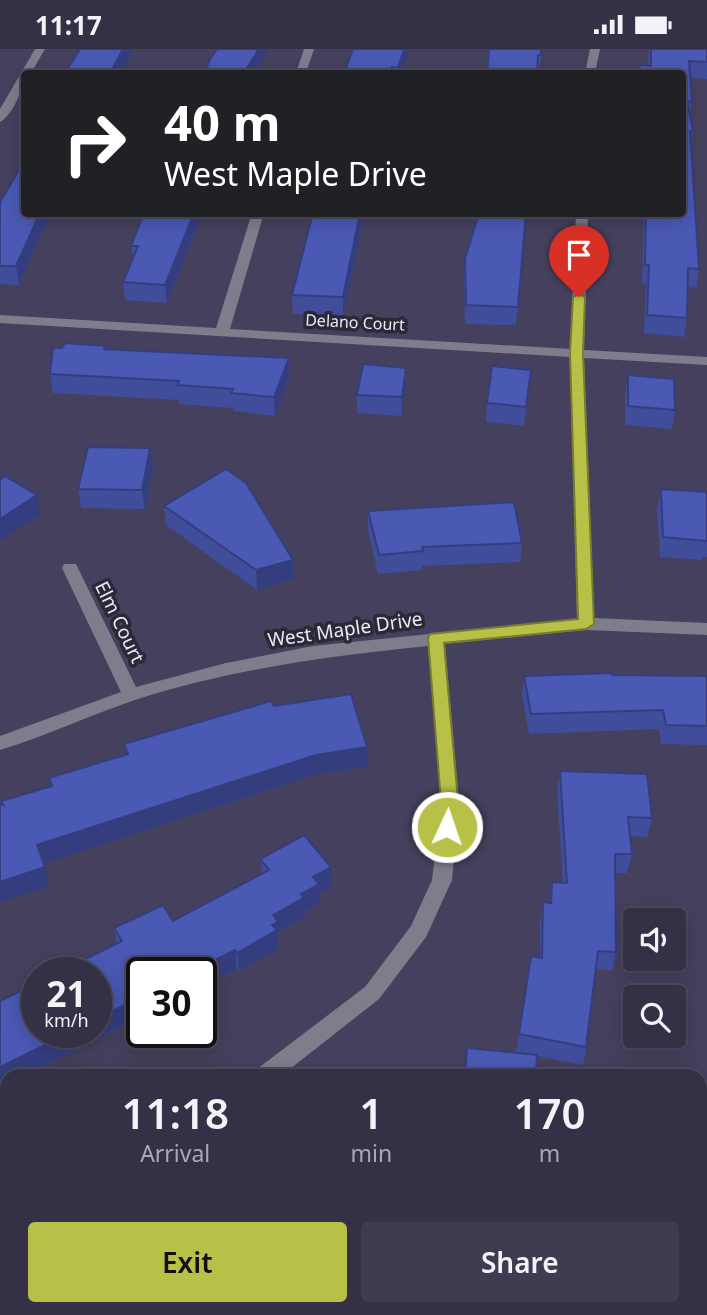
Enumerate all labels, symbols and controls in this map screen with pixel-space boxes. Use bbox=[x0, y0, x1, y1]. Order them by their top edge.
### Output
text: 11:17 bbox=[35, 7, 102, 43]
text: 40 m bbox=[164, 89, 281, 155]
icon: right bbox=[49, 98, 140, 189]
text: West Maple Drive bbox=[164, 152, 427, 195]
pin bbox=[549, 225, 609, 297]
icon: arrive bbox=[560, 236, 598, 274]
street label: Delano Court bbox=[305, 308, 406, 336]
street label: Elm Court bbox=[89, 577, 151, 667]
street label: West Maple Drive bbox=[266, 605, 424, 653]
position arrow bbox=[410, 790, 484, 864]
map controls bbox=[623, 908, 686, 1048]
button: sound bbox=[623, 908, 686, 971]
speed limit sign: 30 bbox=[126, 957, 217, 1048]
text: 21 bbox=[46, 970, 87, 1017]
button: search bbox=[623, 985, 686, 1048]
text: km/h bbox=[44, 1008, 89, 1032]
text: 11:18 bbox=[121, 1084, 229, 1141]
text: 1 bbox=[359, 1084, 383, 1141]
text: 170 bbox=[514, 1084, 586, 1141]
text: Arrival bbox=[140, 1137, 210, 1169]
text: min bbox=[350, 1137, 392, 1169]
text: m bbox=[539, 1137, 560, 1169]
button: Exit bbox=[28, 1222, 347, 1302]
button: Share bbox=[361, 1222, 679, 1302]

